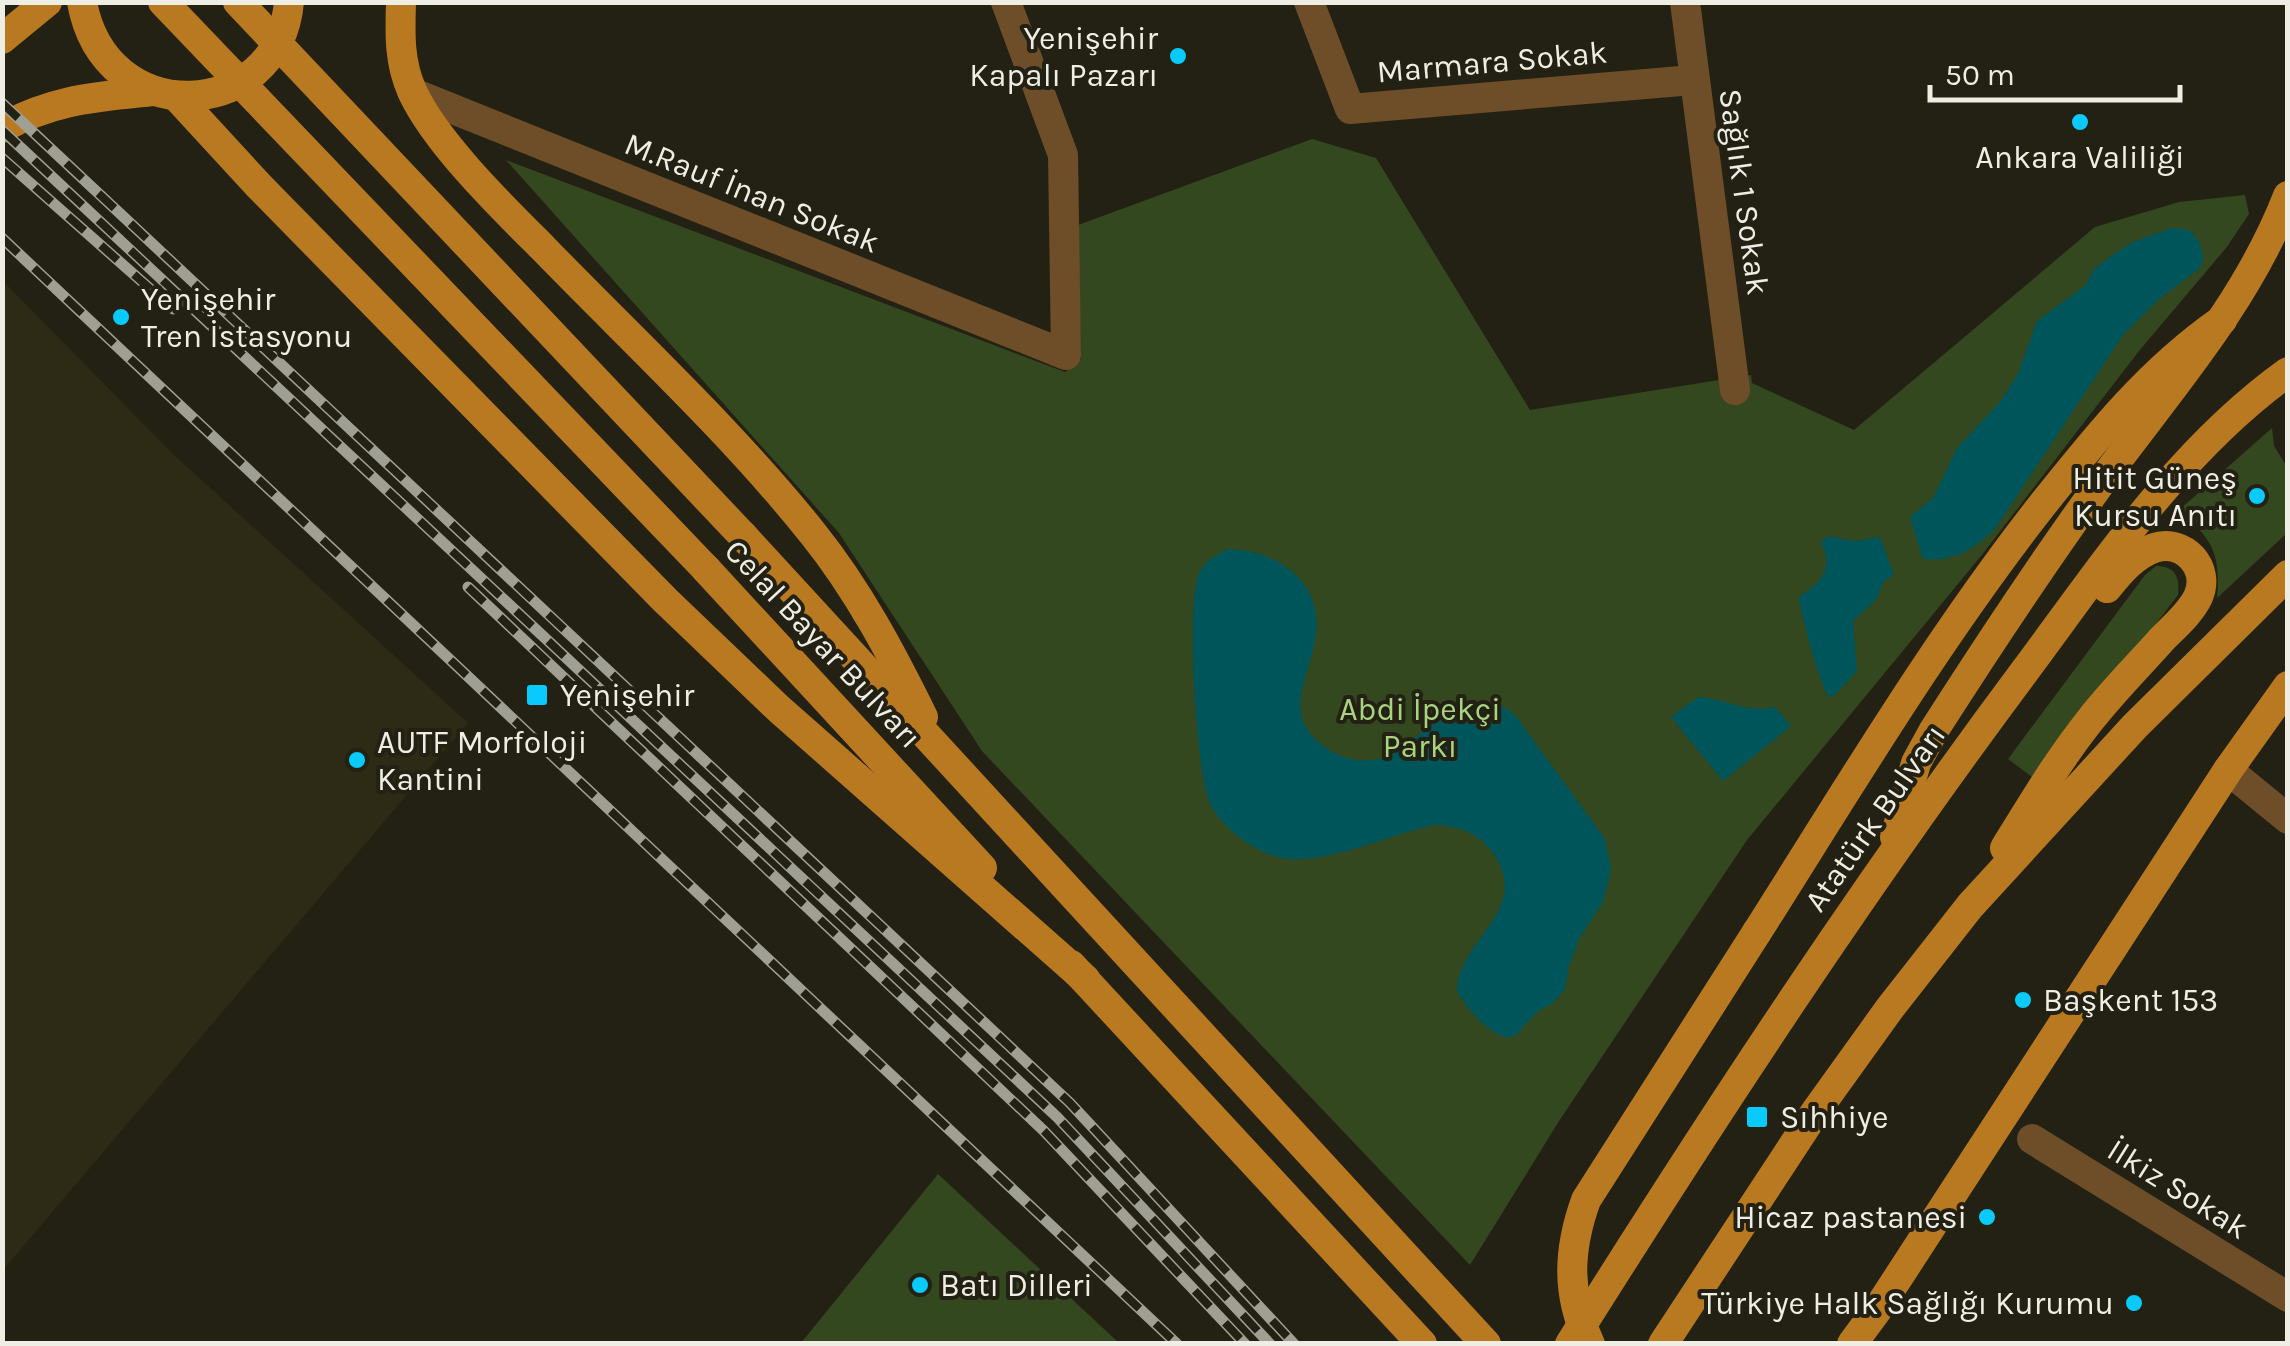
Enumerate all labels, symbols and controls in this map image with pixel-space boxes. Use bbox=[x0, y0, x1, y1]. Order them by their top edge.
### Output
place label: Yenişehir Kapalı Pazarı bbox=[969, 20, 1158, 94]
street label: Marmara Sokak bbox=[1375, 33, 1609, 91]
scale bar bbox=[1930, 40, 2180, 102]
marker: Yenişehir Kapalı Pazarı bbox=[1167, 45, 1189, 67]
text: 50 m bbox=[1945, 57, 2015, 93]
street label: Sağlık 1 Sokak bbox=[1711, 87, 1777, 297]
marker: Ankara Valiliği bbox=[2069, 111, 2091, 133]
street label: M.Rauf İnan Sokak bbox=[619, 125, 885, 261]
place label: Ankara Valiliği bbox=[1975, 139, 2185, 176]
place label: Yenişehir Tren İstasyonu bbox=[141, 281, 352, 355]
marker: Yenişehir Tren İstasyonu bbox=[110, 306, 132, 328]
place label: Hitit Güneş Kursu Anıtı bbox=[2072, 460, 2237, 534]
marker: Hitit Güneş Kursu Anıtı bbox=[2246, 485, 2268, 507]
street label: Celal Bayar Bulvarı bbox=[717, 532, 929, 756]
place label: Yenişehir bbox=[560, 677, 695, 714]
marker: Yenişehir bbox=[524, 682, 550, 708]
park label: Abdi İpekçi Parkı bbox=[1339, 691, 1501, 765]
street label: Atatürk Bulvarı bbox=[1797, 717, 1953, 919]
place label: AUTF Morfoloji Kantini bbox=[377, 724, 587, 798]
marker: AUTF Morfoloji Kantini bbox=[346, 749, 368, 771]
place label: Başkent 153 bbox=[2043, 982, 2218, 1019]
marker: Başkent 153 bbox=[2012, 989, 2034, 1011]
place label: Sıhhiye bbox=[1780, 1099, 1888, 1136]
marker: Sıhhiye bbox=[1744, 1104, 1770, 1130]
street label: İlkiz Sokak bbox=[2101, 1131, 2255, 1247]
place label: Hicaz pastanesi bbox=[1734, 1199, 1967, 1236]
marker: Hicaz pastanesi bbox=[1976, 1206, 1998, 1228]
place label: Batı Dilleri bbox=[940, 1267, 1093, 1304]
marker: Batı Dilleri bbox=[909, 1274, 931, 1296]
place label: Türkiye Halk Sağlığı Kurumu bbox=[1701, 1285, 2114, 1322]
marker: Türkiye Halk Sağlığı Kurumu bbox=[2123, 1292, 2145, 1314]

